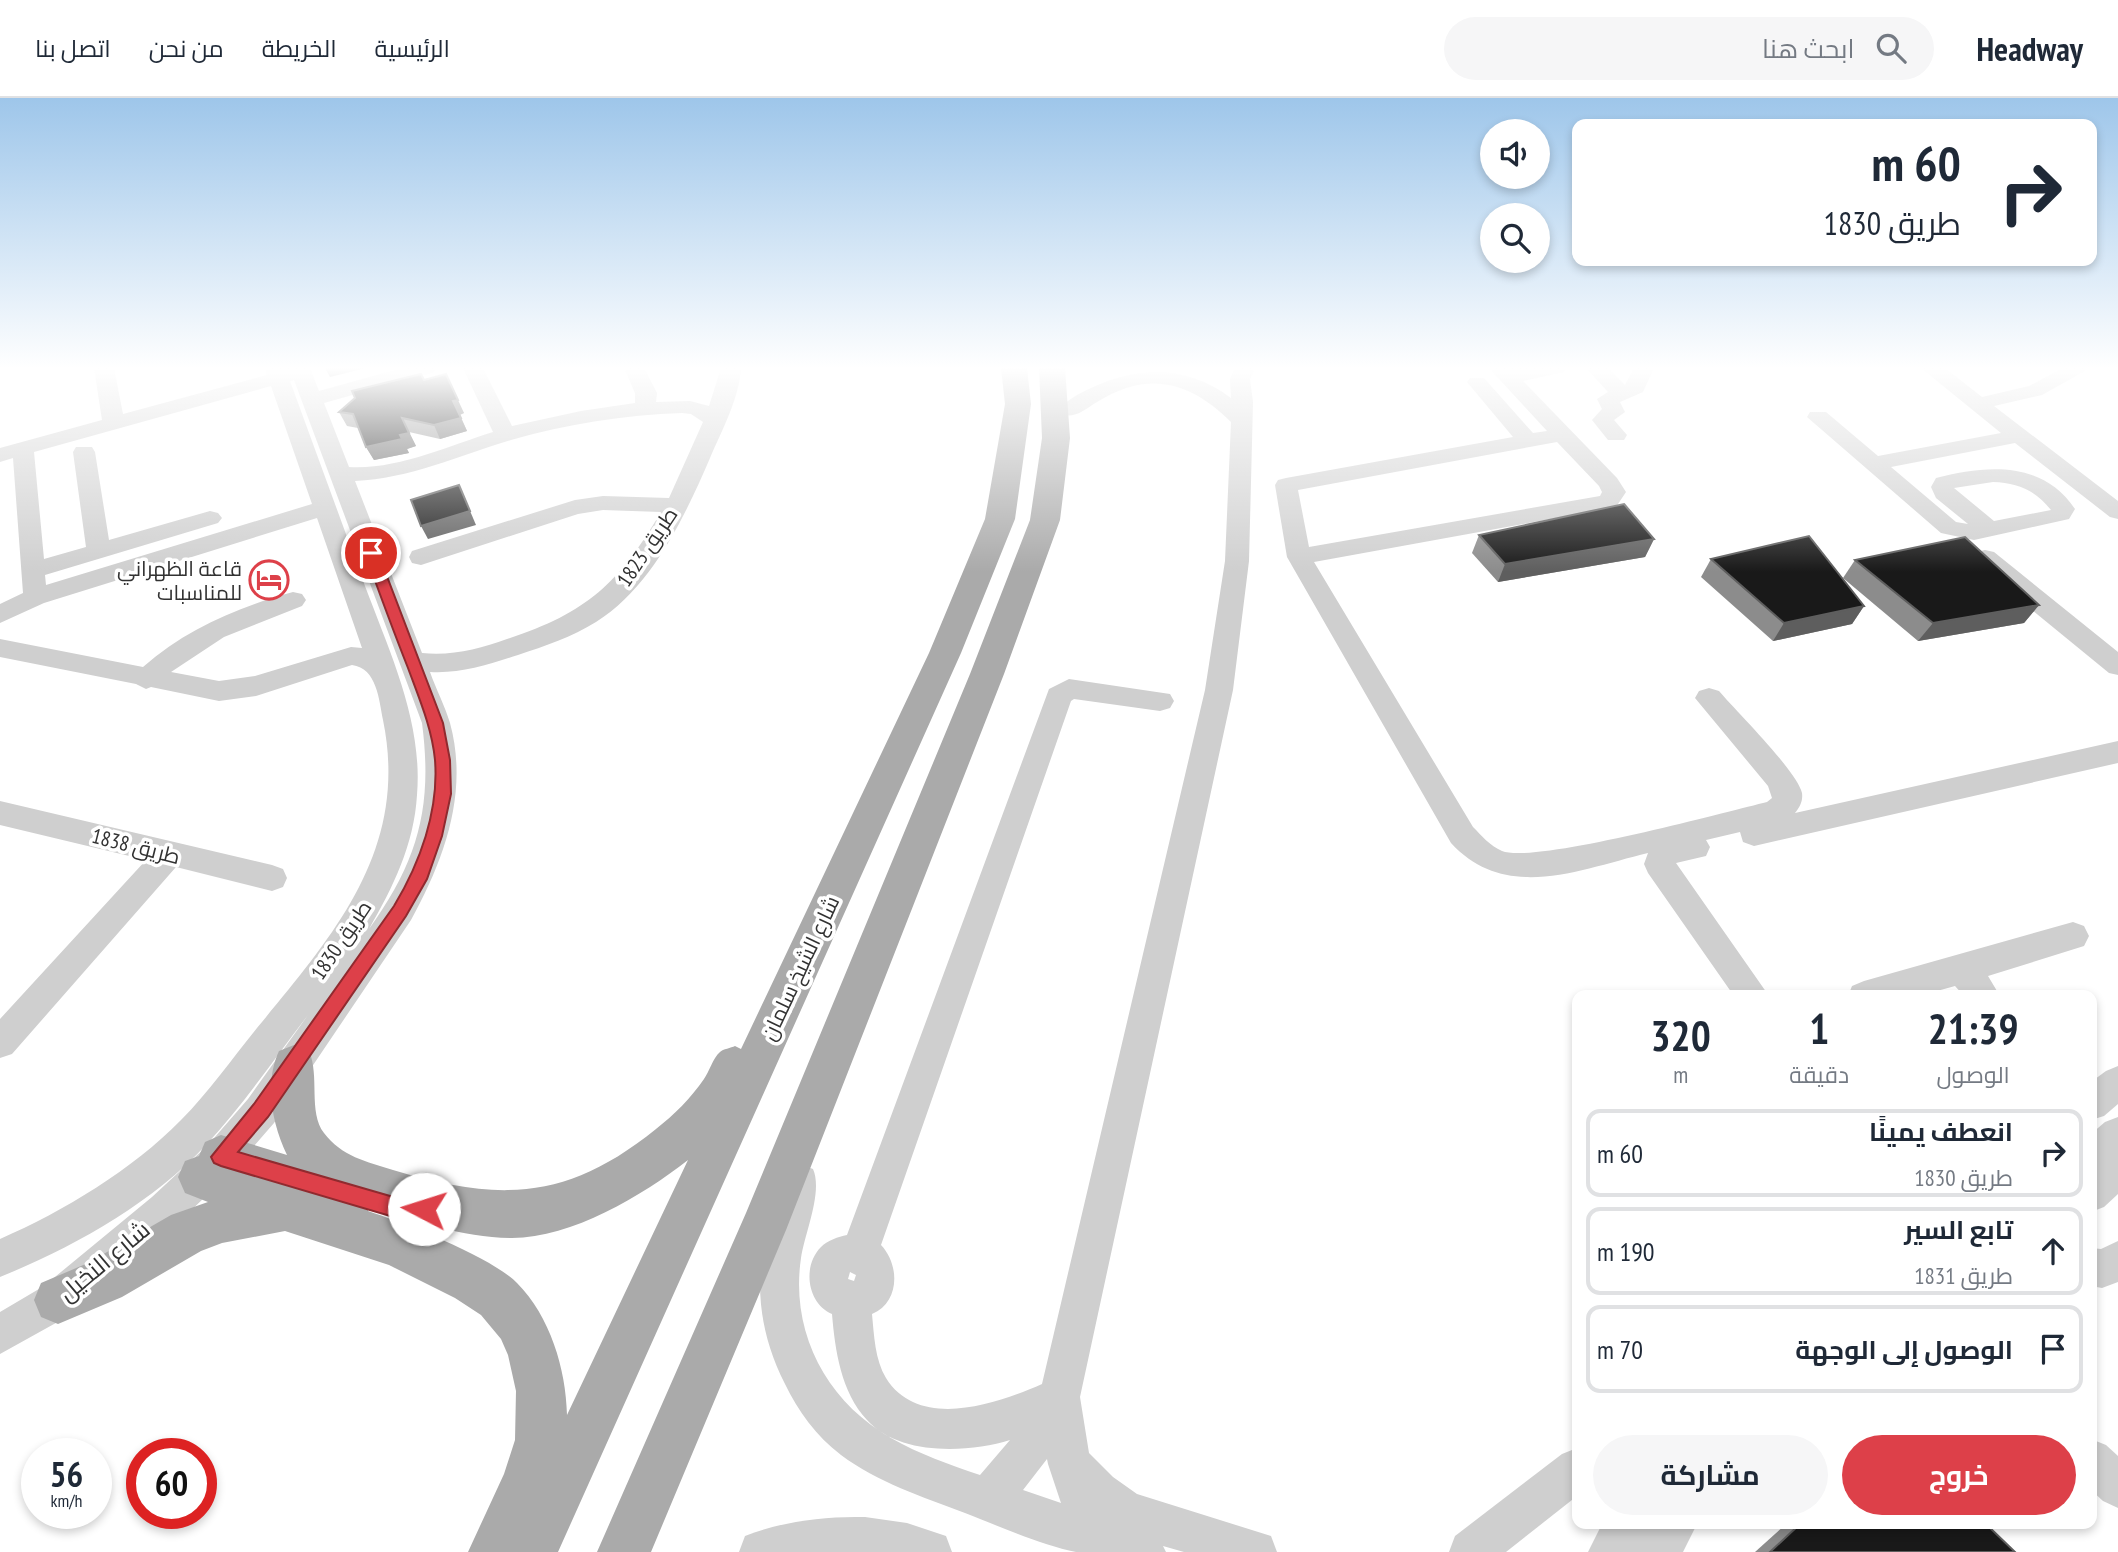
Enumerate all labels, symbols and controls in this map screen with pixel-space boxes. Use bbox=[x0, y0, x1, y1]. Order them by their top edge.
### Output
search box bbox=[1444, 17, 1934, 80]
text: Headway bbox=[1976, 27, 2083, 70]
icon: search bbox=[1872, 29, 1910, 67]
text: ابحث هنا bbox=[1762, 32, 1854, 65]
text: اتصل بنا bbox=[35, 33, 111, 64]
text: من نحن bbox=[149, 33, 224, 64]
text: الخريطة bbox=[262, 33, 337, 64]
text: الرئيسية bbox=[375, 33, 450, 64]
map controls bbox=[1480, 119, 1550, 273]
button: sound bbox=[1480, 119, 1550, 189]
text: 60 m bbox=[1872, 131, 1961, 195]
icon: right bbox=[1985, 147, 2076, 238]
text: طريق 1830 bbox=[1823, 202, 1961, 244]
button: search bbox=[1480, 203, 1550, 273]
street label: طريق 1823 bbox=[611, 502, 683, 592]
pin bbox=[341, 523, 401, 583]
icon: arrive bbox=[352, 534, 390, 572]
place label: قاعة الظهراني للمناسبات bbox=[117, 555, 242, 606]
hotel icon: قاعة الظهراني للمناسبات bbox=[248, 559, 290, 601]
street label: طريق 1838 bbox=[89, 822, 183, 870]
street label: شارع الشيخ سلمان bbox=[755, 891, 846, 1045]
street label: طريق 1830 bbox=[305, 895, 377, 985]
text: 1 bbox=[1809, 1001, 1829, 1056]
text: 21:39 bbox=[1928, 1001, 2018, 1056]
text: 320 bbox=[1651, 1008, 1711, 1063]
text: m bbox=[1673, 1060, 1688, 1089]
text: دقيقة bbox=[1789, 1060, 1849, 1089]
text: الوصول bbox=[1936, 1060, 2010, 1089]
text: انعطف يمينًا bbox=[1869, 1115, 2013, 1148]
icon: right bbox=[2034, 1134, 2072, 1172]
text: 60 m bbox=[1597, 1137, 1643, 1170]
text: طريق 1830 bbox=[1914, 1163, 2013, 1192]
position arrow bbox=[387, 1172, 461, 1246]
text: تابع السير bbox=[1904, 1213, 2013, 1246]
street label: شارع النخيل bbox=[52, 1214, 157, 1309]
icon: ahead bbox=[2034, 1232, 2072, 1270]
text: 190 m bbox=[1597, 1235, 1655, 1268]
text: طريق 1831 bbox=[1914, 1261, 2013, 1290]
icon: arrive bbox=[2034, 1330, 2072, 1368]
text: 70 m bbox=[1597, 1333, 1643, 1366]
text: الوصول إلى الوجهة bbox=[1795, 1333, 2013, 1366]
button: مشاركة bbox=[1593, 1435, 1828, 1515]
button: خروج bbox=[1842, 1435, 2076, 1515]
speed limit sign: 60 bbox=[126, 1438, 217, 1529]
text: 56 bbox=[50, 1451, 83, 1497]
text: km/h bbox=[51, 1489, 82, 1512]

